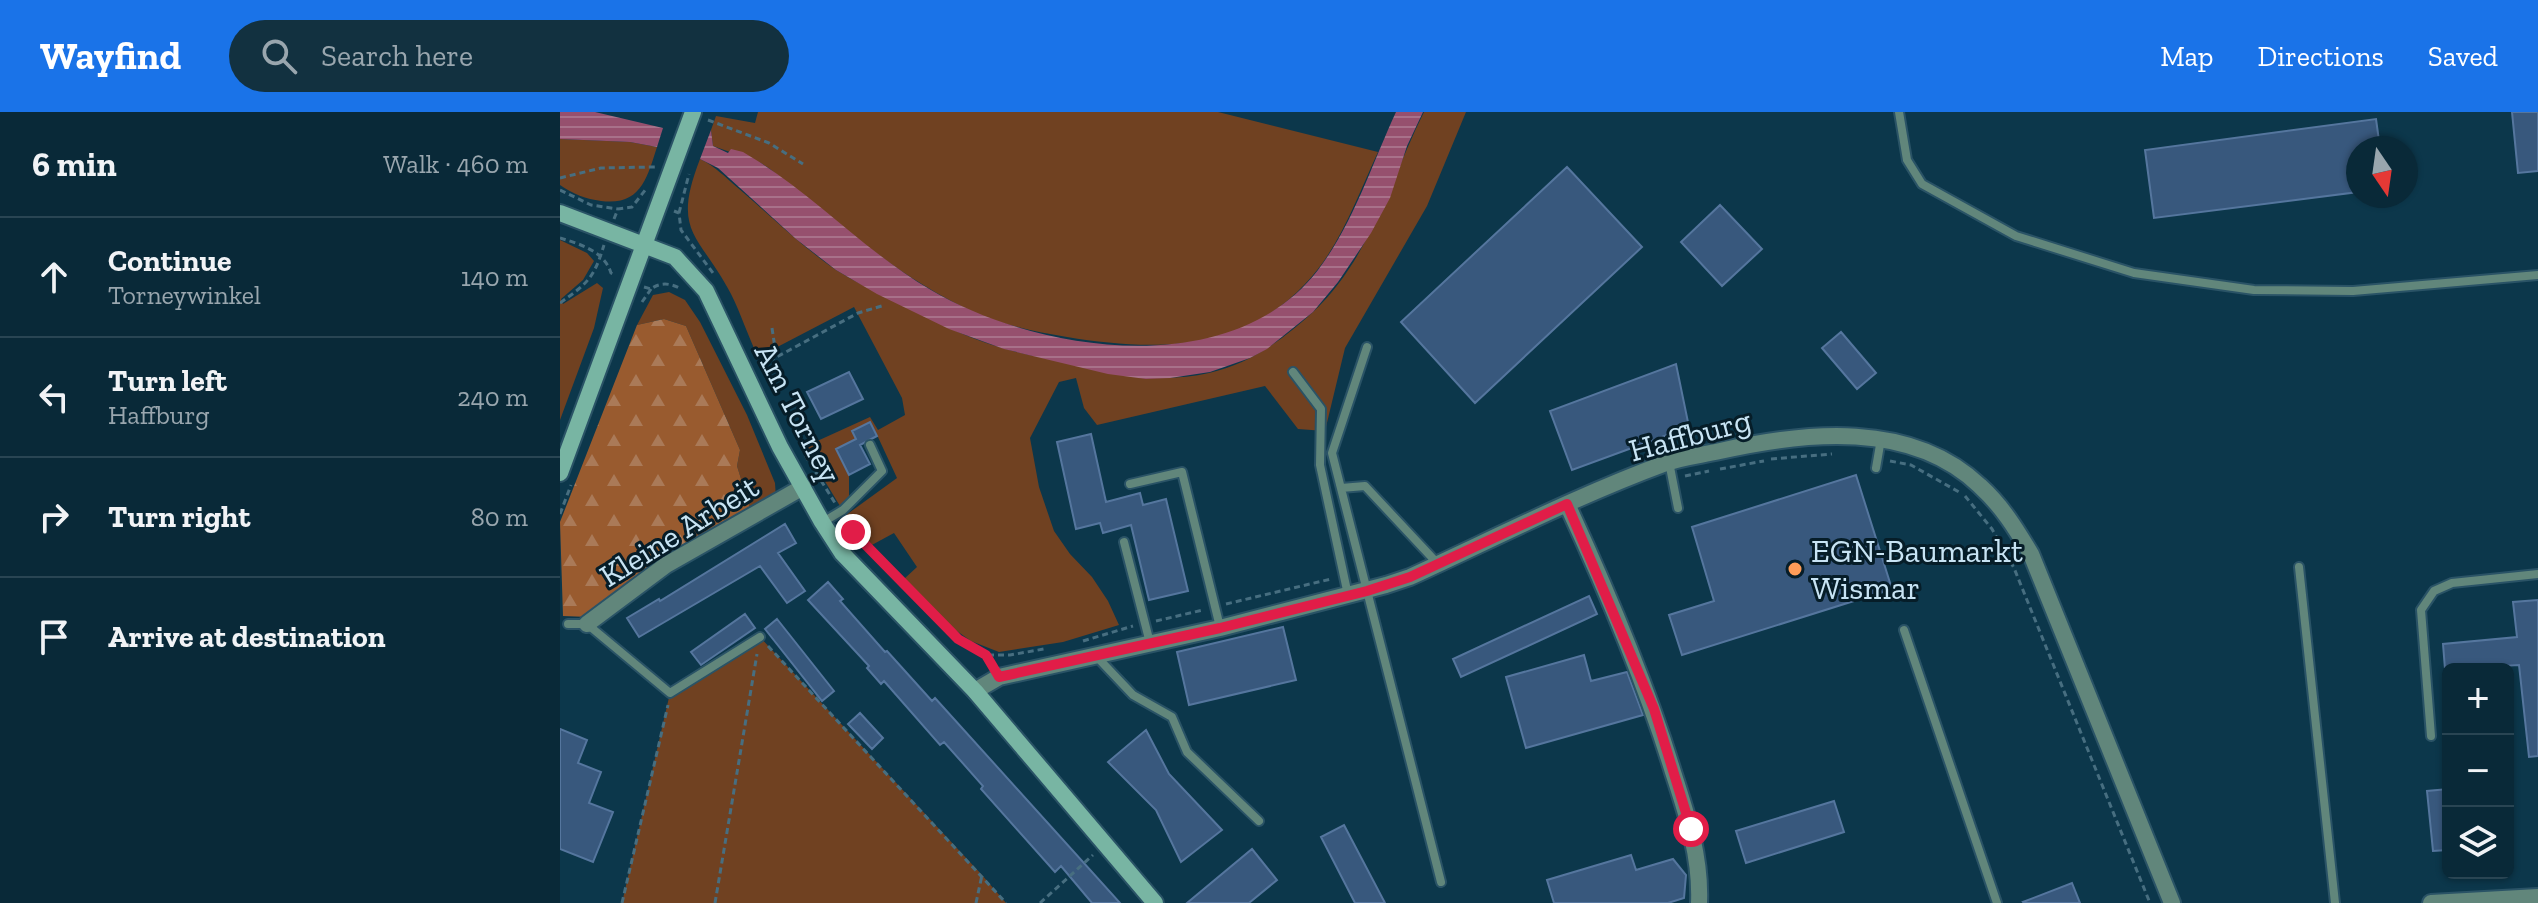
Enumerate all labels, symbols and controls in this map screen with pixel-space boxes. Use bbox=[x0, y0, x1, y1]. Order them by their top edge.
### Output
search box bbox=[229, 20, 789, 92]
text: Wayfind bbox=[40, 33, 181, 79]
icon: search bbox=[257, 34, 301, 78]
text: Search here bbox=[321, 38, 473, 74]
text: Map bbox=[2160, 40, 2213, 73]
text: Directions bbox=[2257, 40, 2384, 73]
text: Saved bbox=[2428, 40, 2498, 73]
north arrow bbox=[2346, 136, 2418, 208]
text: 6 min bbox=[32, 144, 117, 185]
text: Walk · 460 m bbox=[383, 148, 528, 180]
text: Continue bbox=[108, 243, 232, 279]
icon: ahead bbox=[32, 255, 76, 299]
text: 140 m bbox=[461, 261, 528, 293]
text: Torneywinkel bbox=[108, 279, 261, 311]
street label: Am Torney bbox=[747, 337, 850, 490]
text: Turn left bbox=[108, 363, 227, 399]
icon: left bbox=[32, 375, 76, 419]
text: 240 m bbox=[457, 381, 528, 413]
text: Haffburg bbox=[108, 399, 210, 431]
street label: Haffburg bbox=[1625, 400, 1755, 470]
street label: Kleine Arbeit bbox=[593, 467, 765, 595]
icon: right bbox=[32, 495, 76, 539]
text: Turn right bbox=[108, 499, 250, 535]
text: 80 m bbox=[471, 501, 528, 533]
route end bbox=[835, 514, 871, 550]
place label: EGN-Baumarkt Wismar bbox=[1811, 532, 2023, 607]
marker: EGN-Baumarkt Wismar bbox=[1786, 560, 1804, 578]
icon: arrive bbox=[32, 615, 76, 659]
text: Arrive at destination bbox=[108, 619, 385, 655]
map controls bbox=[2442, 663, 2514, 879]
button: + bbox=[2442, 663, 2514, 735]
button: − bbox=[2442, 735, 2514, 807]
button: layers bbox=[2442, 807, 2514, 879]
route start bbox=[1673, 811, 1709, 847]

